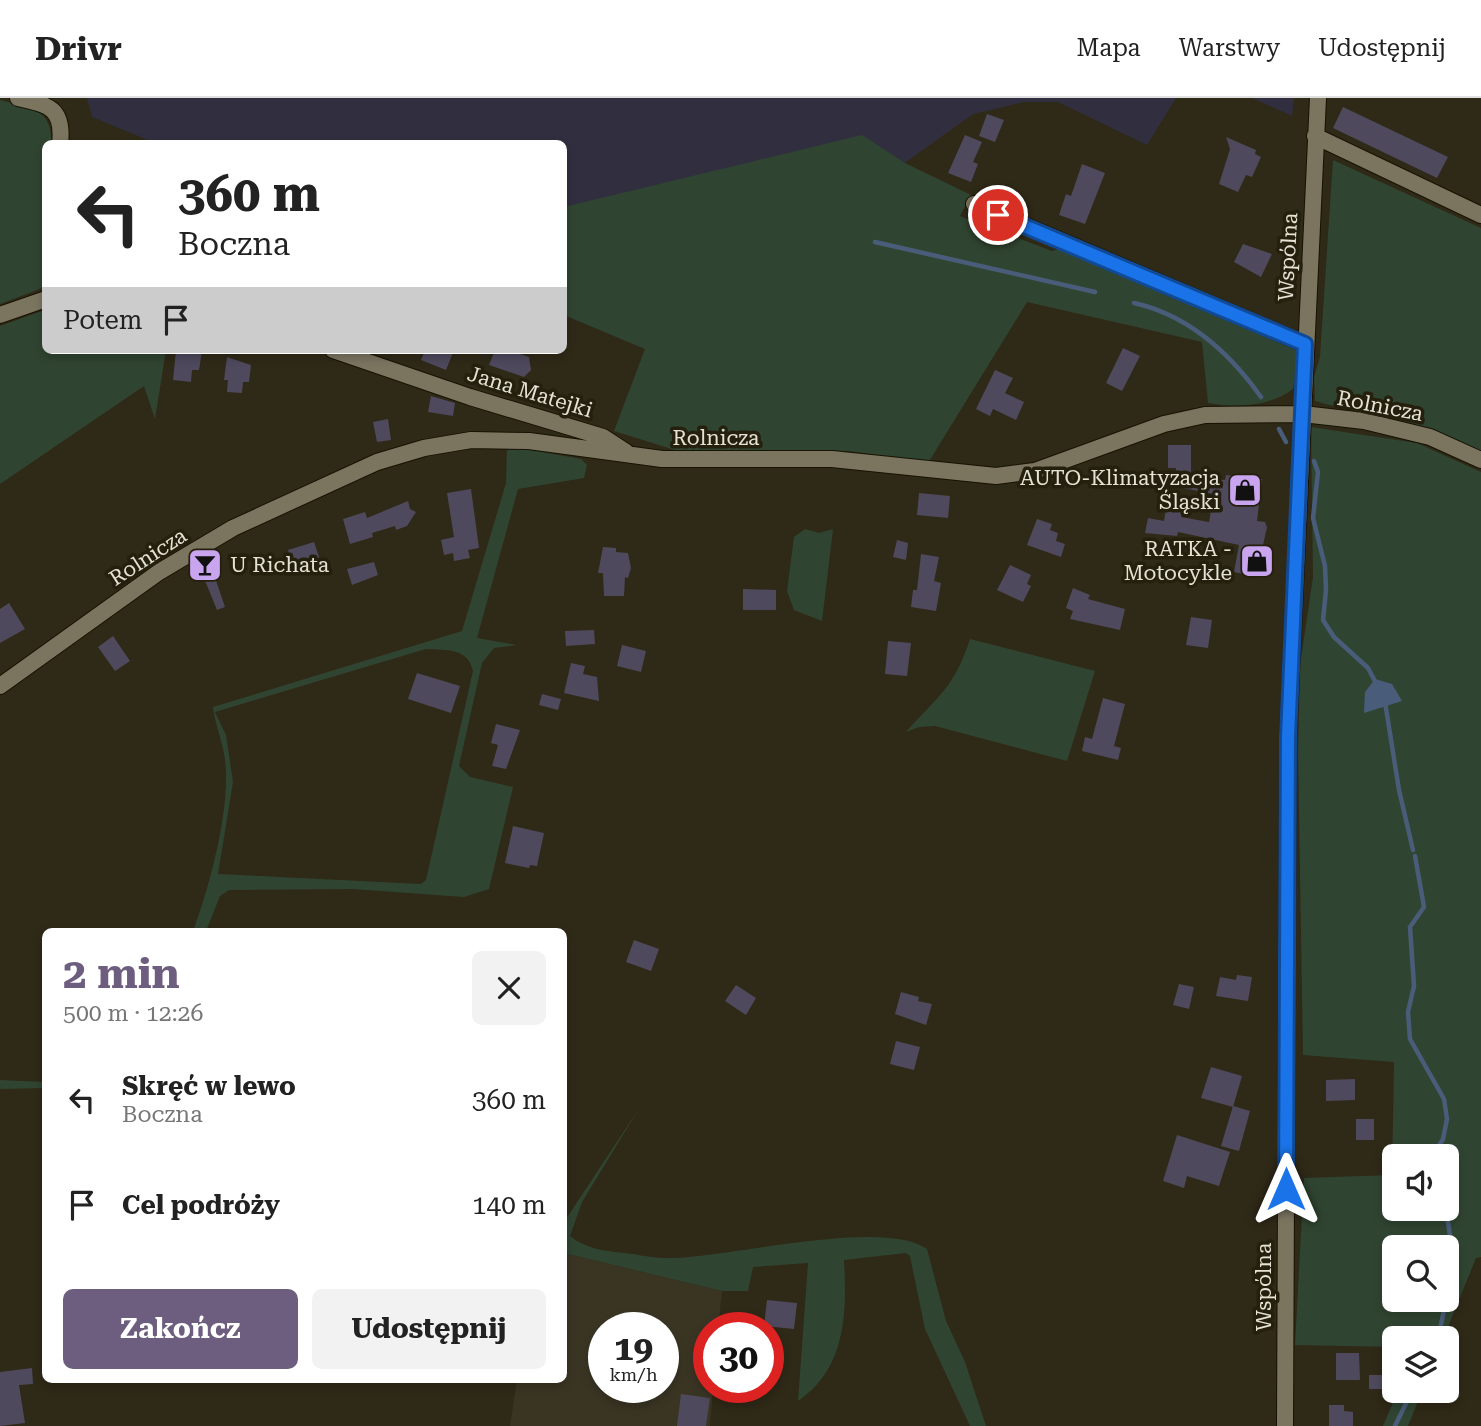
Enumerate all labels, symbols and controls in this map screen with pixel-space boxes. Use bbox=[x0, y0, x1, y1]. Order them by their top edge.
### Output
text: Drivr bbox=[35, 29, 122, 68]
text: Mapa bbox=[1077, 34, 1141, 62]
text: Warstwy bbox=[1179, 34, 1280, 62]
text: Udostępnij bbox=[1318, 34, 1446, 62]
text: 360 m bbox=[178, 166, 320, 223]
icon: left bbox=[63, 168, 154, 259]
pin bbox=[968, 185, 1028, 245]
icon: arrive bbox=[979, 196, 1017, 234]
street label: Wspólna bbox=[1274, 212, 1302, 302]
text: Boczna bbox=[178, 225, 290, 263]
icon: arrive bbox=[157, 301, 195, 339]
text: Potem bbox=[63, 305, 143, 335]
street label: Jana Matejki bbox=[465, 362, 596, 422]
street label: Rolnicza bbox=[1335, 386, 1426, 426]
street label: Rolnicza bbox=[673, 426, 760, 450]
place label: AUTO-Klimatyzacja Śląski bbox=[1020, 466, 1221, 514]
shop icon: AUTO-Klimatyzacja Śląski bbox=[1226, 471, 1264, 509]
street label: Rolnicza bbox=[105, 523, 191, 591]
place label: RATKA - Motocykle bbox=[1124, 537, 1232, 585]
shop icon: RATKA - Motocykle bbox=[1238, 542, 1276, 580]
bar icon: U Richata bbox=[186, 546, 224, 584]
place label: U Richata bbox=[230, 553, 330, 577]
text: 2 min bbox=[63, 949, 180, 998]
button: close bbox=[472, 951, 546, 1025]
text: 500 m · 12:26 bbox=[63, 1000, 203, 1027]
text: Skręć w lewo bbox=[122, 1071, 296, 1101]
icon: left bbox=[63, 1081, 101, 1119]
text: 360 m bbox=[472, 1085, 546, 1115]
text: Boczna bbox=[122, 1101, 203, 1128]
map controls bbox=[1382, 1144, 1459, 1403]
button: sound bbox=[1382, 1144, 1459, 1221]
position arrow bbox=[1249, 1152, 1323, 1226]
icon: arrive bbox=[63, 1186, 101, 1224]
text: Cel podróży bbox=[122, 1190, 280, 1220]
text: 140 m bbox=[472, 1190, 546, 1220]
button: search bbox=[1382, 1235, 1459, 1312]
street label: Wspólna bbox=[1252, 1242, 1276, 1331]
button: Zakończ bbox=[63, 1289, 298, 1369]
button: Udostępnij bbox=[312, 1289, 546, 1369]
speed limit sign: 30 bbox=[693, 1312, 784, 1403]
button: layers bbox=[1382, 1326, 1459, 1403]
text: 19 bbox=[614, 1328, 653, 1369]
text: km/h bbox=[609, 1364, 658, 1385]

